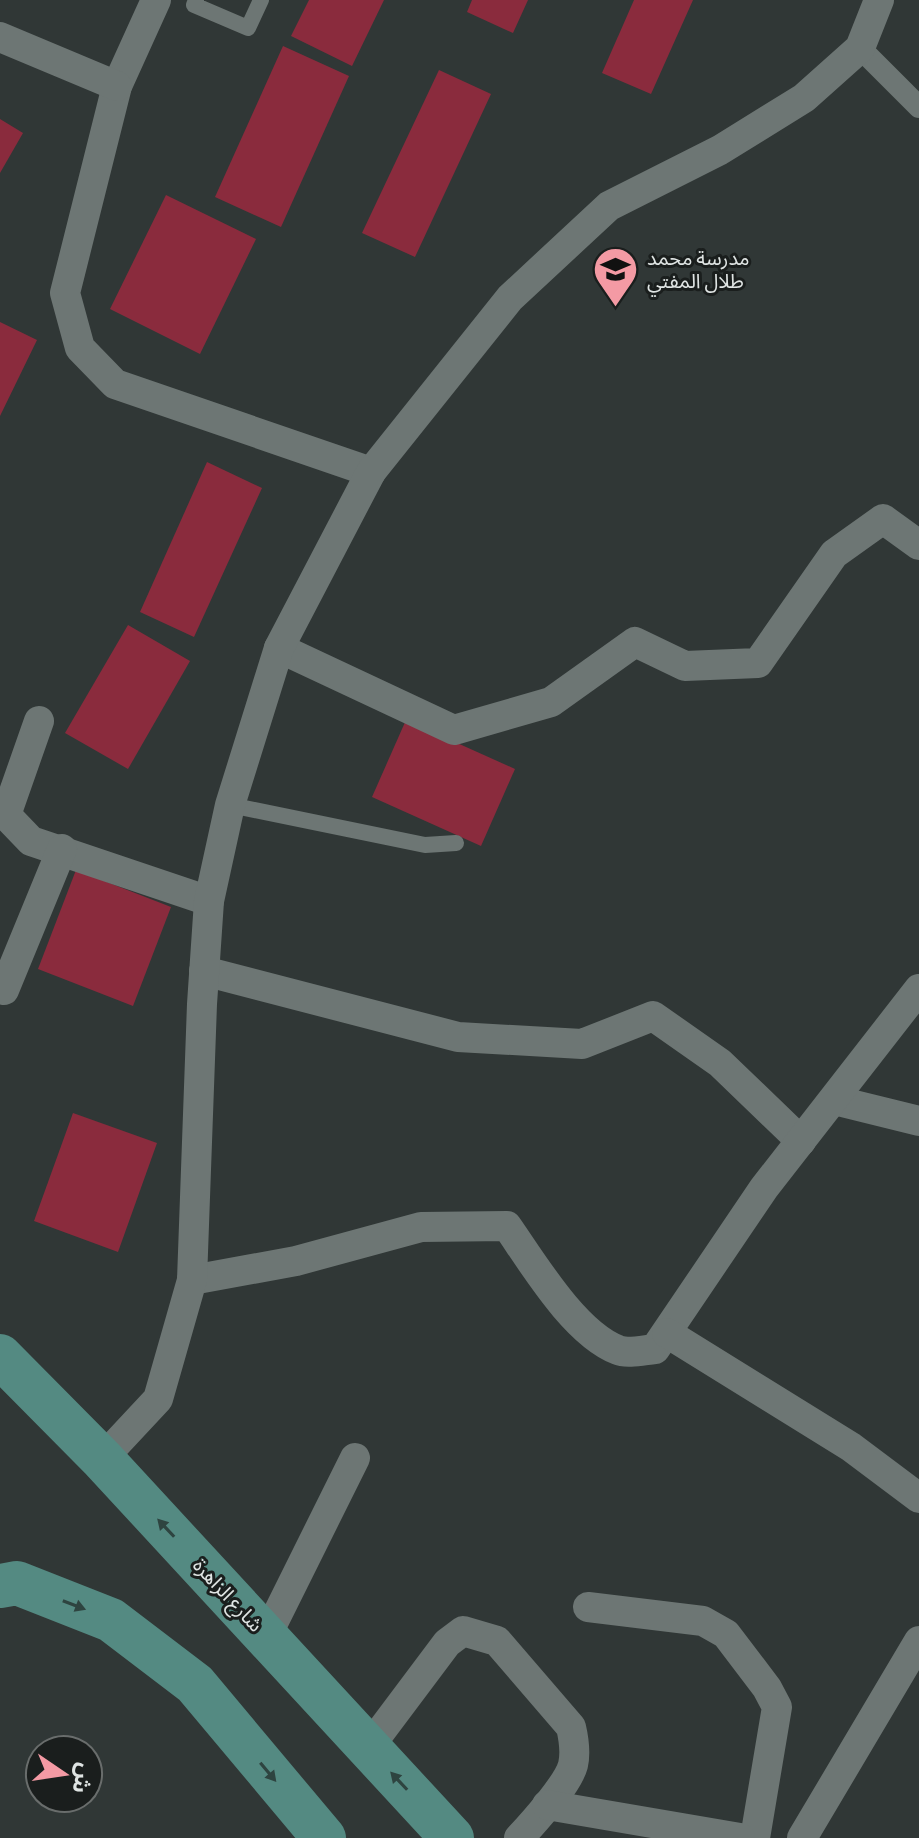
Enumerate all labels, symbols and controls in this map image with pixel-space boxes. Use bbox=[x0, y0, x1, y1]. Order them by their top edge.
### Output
place label: مدرسة محمد طلال المفتي bbox=[647, 245, 750, 297]
school or university icon: مدرسة محمد طلال المفتي bbox=[592, 246, 640, 309]
one-way arrow bbox=[157, 1519, 175, 1538]
street label: شارع الزاهرة bbox=[186, 1553, 269, 1639]
one-way arrow bbox=[62, 1599, 86, 1612]
north arrow bbox=[24, 1734, 104, 1814]
text: ش bbox=[67, 1761, 101, 1796]
one-way arrow bbox=[259, 1761, 276, 1781]
one-way arrow bbox=[391, 1771, 409, 1790]

